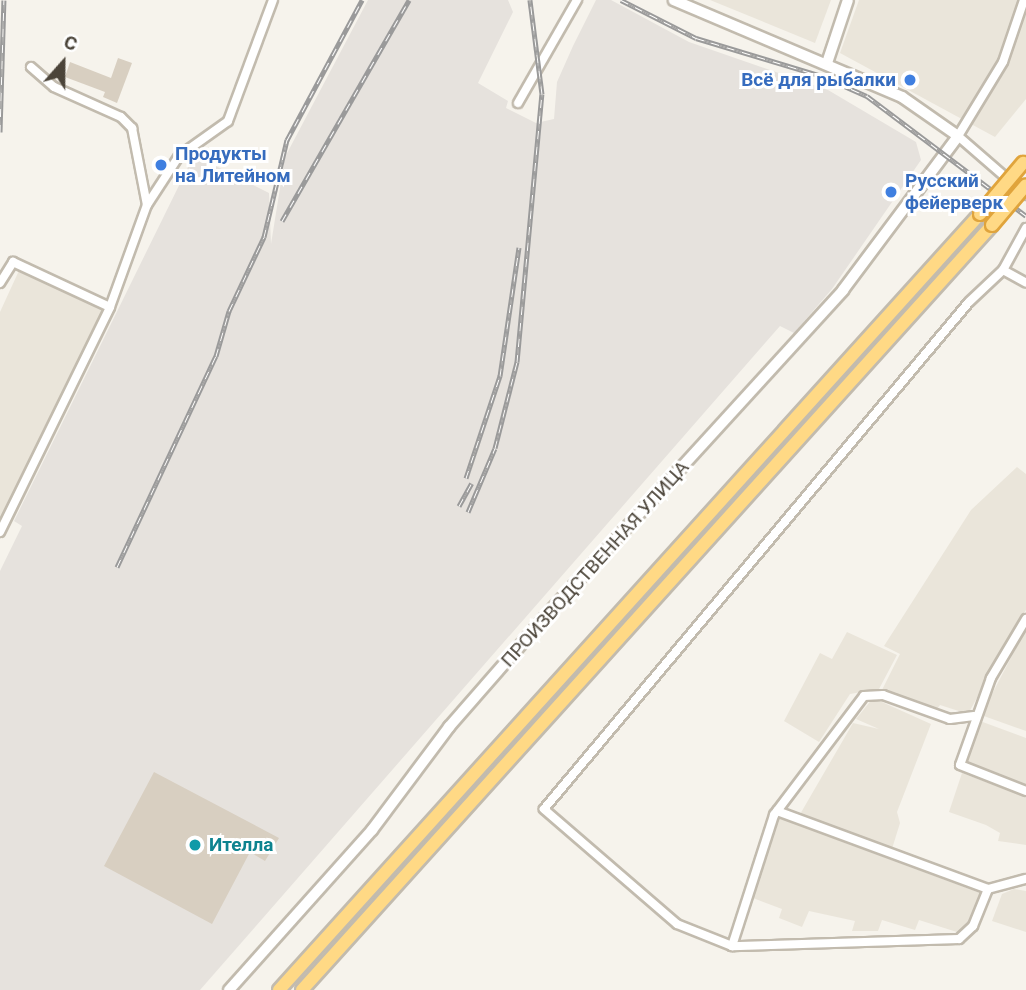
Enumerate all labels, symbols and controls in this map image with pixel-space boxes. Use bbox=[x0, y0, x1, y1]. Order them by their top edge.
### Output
north arrow bbox=[28, 28, 98, 98]
text: С bbox=[61, 30, 81, 56]
place label: Всё для рыбалки bbox=[741, 69, 896, 91]
marker: Всё для рыбалки bbox=[902, 72, 918, 88]
place label: Продукты на Литейном bbox=[175, 143, 291, 187]
marker: Продукты на Литейном bbox=[153, 157, 169, 173]
place label: Русский фейерверк bbox=[905, 170, 1003, 214]
marker: Русский фейерверк bbox=[883, 184, 899, 200]
street label: ПРОИЗВОДСТВЕННАЯ УЛИЦА bbox=[496, 456, 694, 672]
place label: Ителла bbox=[209, 834, 273, 856]
marker: Ителла bbox=[187, 837, 203, 853]

